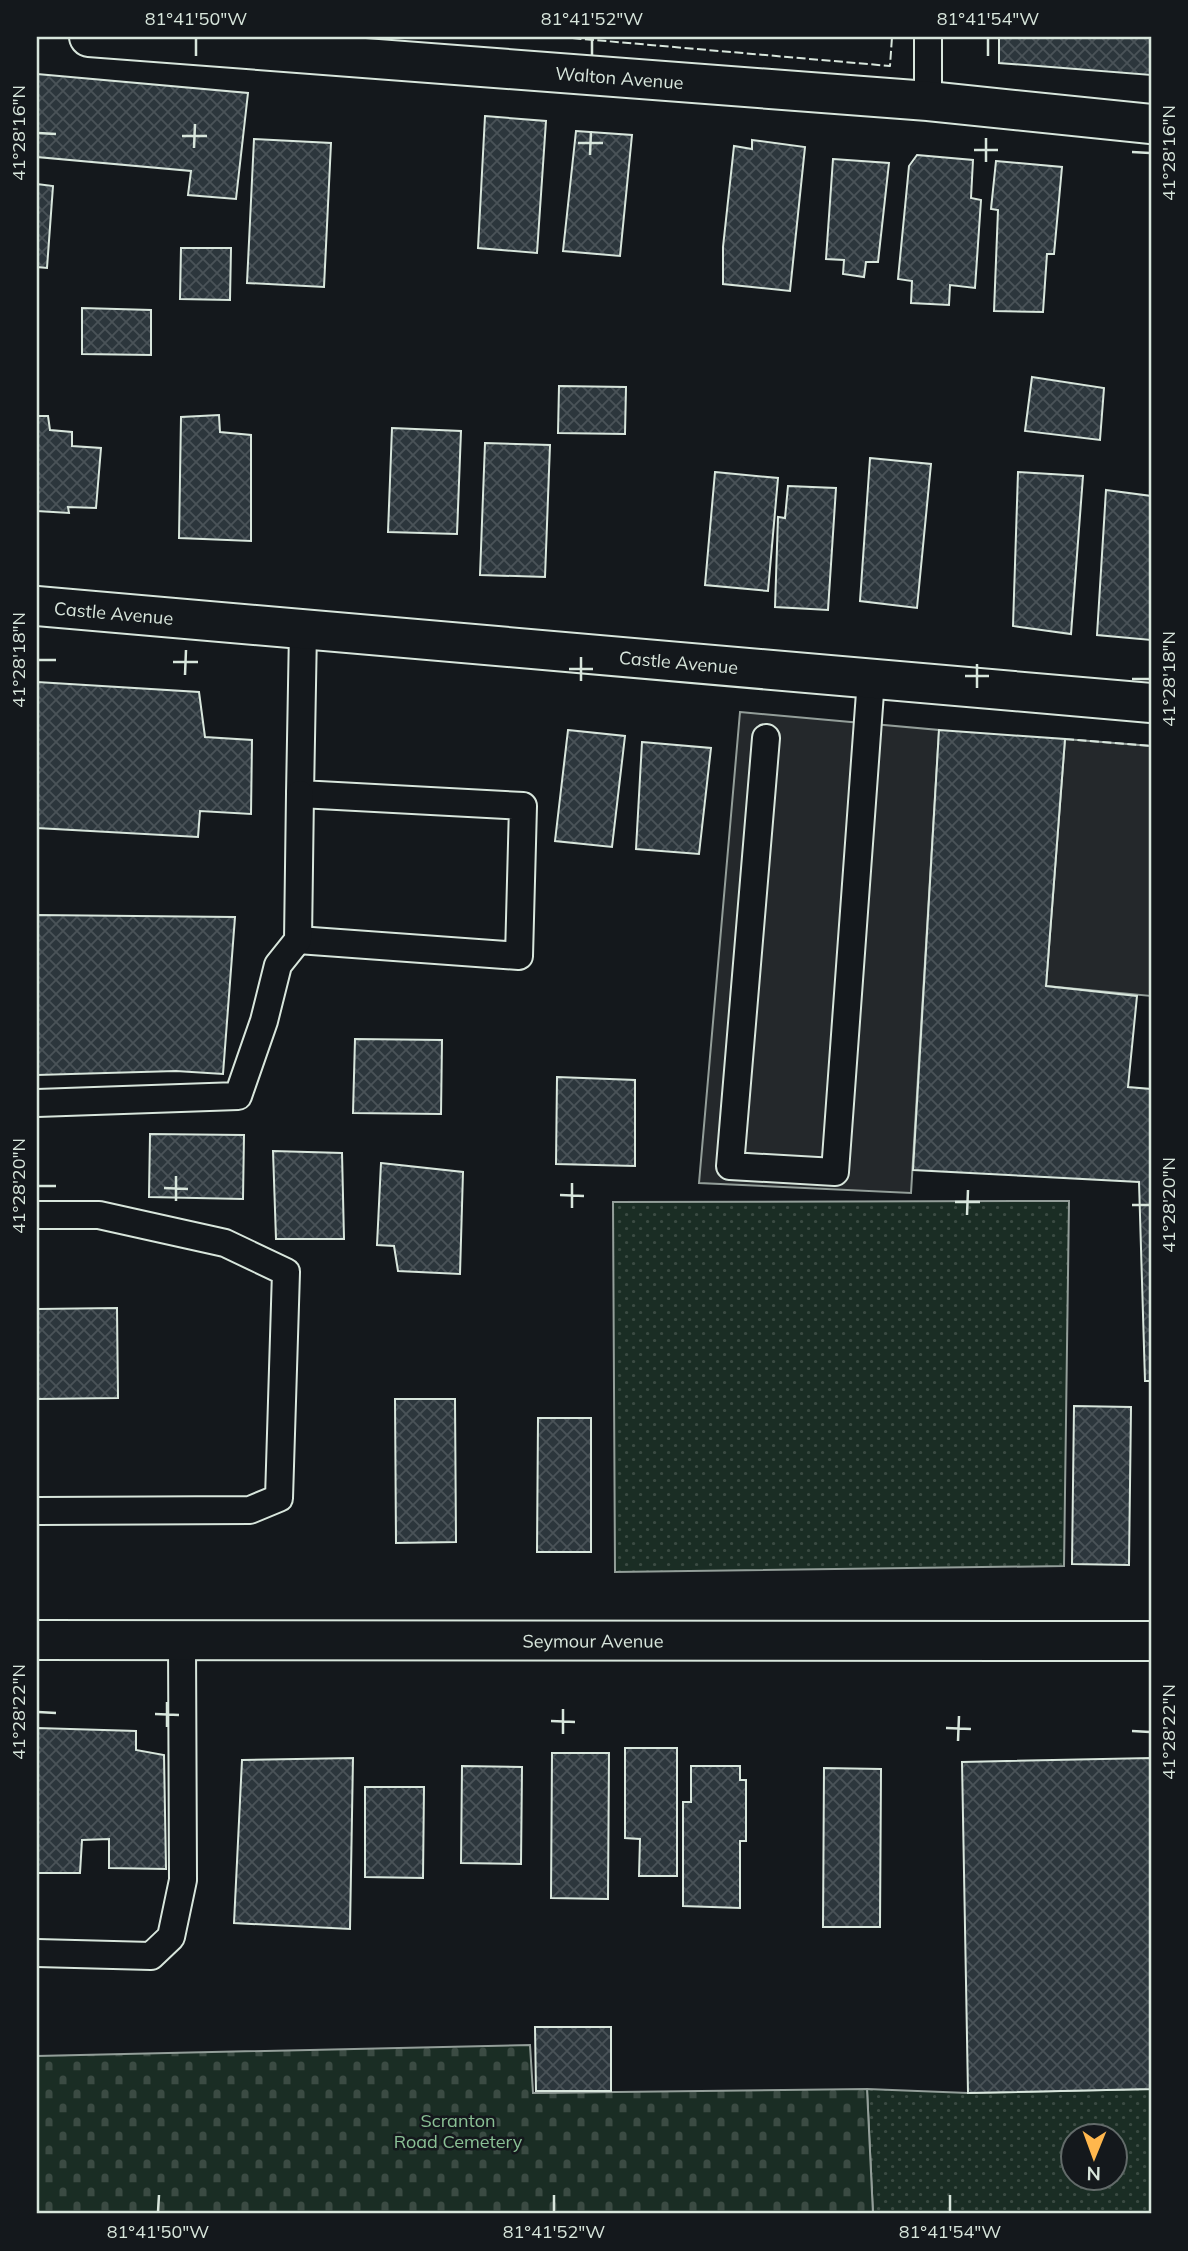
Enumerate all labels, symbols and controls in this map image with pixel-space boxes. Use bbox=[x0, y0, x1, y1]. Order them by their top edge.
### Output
text: 81°41'50"W bbox=[145, 7, 247, 30]
text: 81°41'52"W bbox=[541, 7, 643, 30]
text: 81°41'54"W bbox=[937, 7, 1039, 30]
street label: Walton Avenue bbox=[554, 61, 684, 94]
text: 41°28'16"N bbox=[7, 85, 30, 181]
text: 41°28'16"N bbox=[1157, 105, 1180, 201]
street label: Castle Avenue bbox=[53, 596, 174, 629]
text: 41°28'18"N bbox=[7, 612, 30, 708]
text: 41°28'18"N bbox=[1157, 631, 1180, 727]
street label: Castle Avenue bbox=[618, 645, 739, 679]
text: 41°28'20"N bbox=[7, 1138, 30, 1234]
text: 41°28'20"N bbox=[1157, 1157, 1180, 1253]
street label: Seymour Avenue bbox=[523, 1629, 663, 1652]
text: 41°28'22"N bbox=[7, 1664, 30, 1760]
text: 41°28'22"N bbox=[1157, 1684, 1180, 1780]
park label: Scranton Road Cemetery bbox=[394, 2109, 523, 2153]
north arrow bbox=[1058, 2122, 1128, 2192]
text: N bbox=[1086, 2162, 1101, 2186]
text: 81°41'50"W bbox=[107, 2220, 209, 2243]
text: 81°41'52"W bbox=[503, 2220, 605, 2243]
text: 81°41'54"W bbox=[899, 2220, 1001, 2243]

